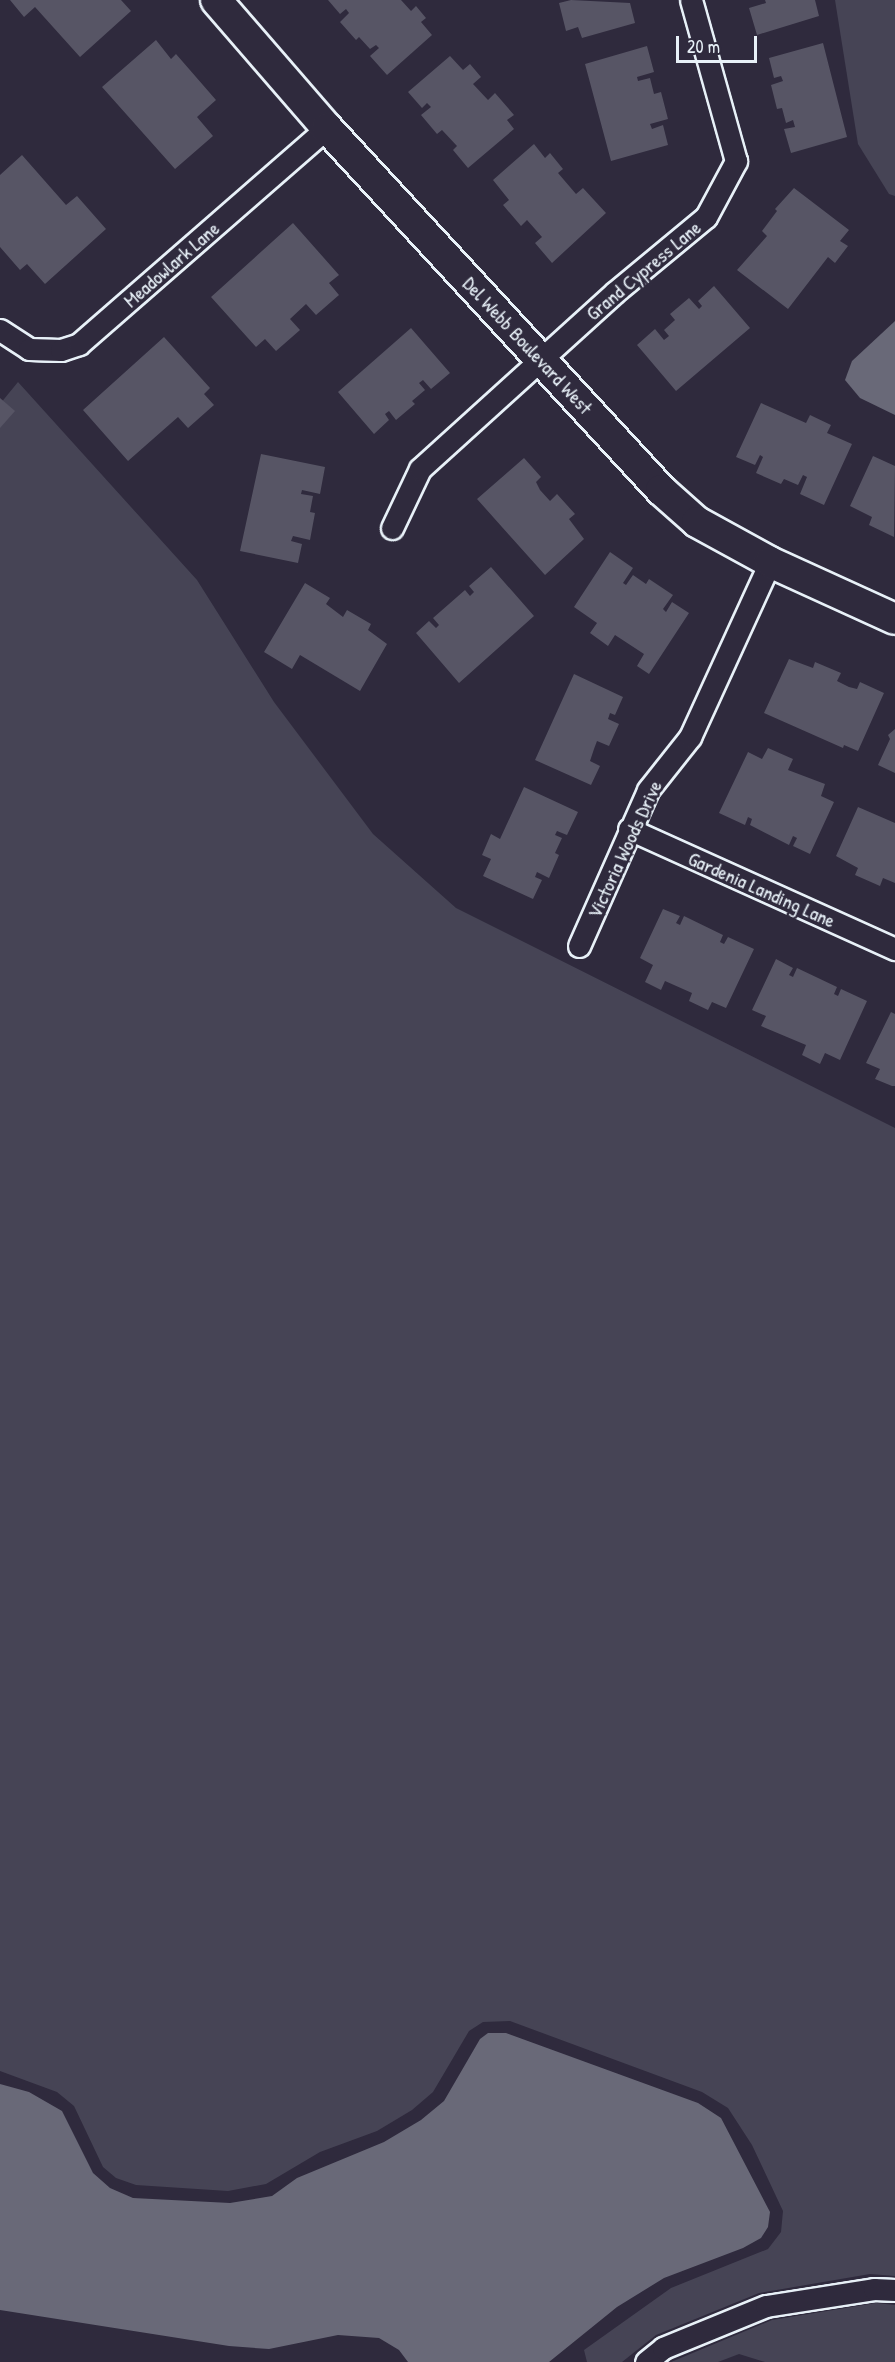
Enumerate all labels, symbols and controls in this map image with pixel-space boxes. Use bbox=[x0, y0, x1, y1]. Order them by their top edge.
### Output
scale bar bbox=[679, 24, 760, 62]
text: 20 m bbox=[687, 34, 720, 59]
street label: Grand Cypress Lane bbox=[581, 215, 705, 325]
street label: Meadowlark Lane bbox=[118, 216, 224, 312]
street label: Del Webb Boulevard West bbox=[458, 271, 598, 419]
street label: Victoria Woods Drive bbox=[582, 776, 666, 922]
street label: Gardenia Landing Lane bbox=[685, 846, 839, 932]

